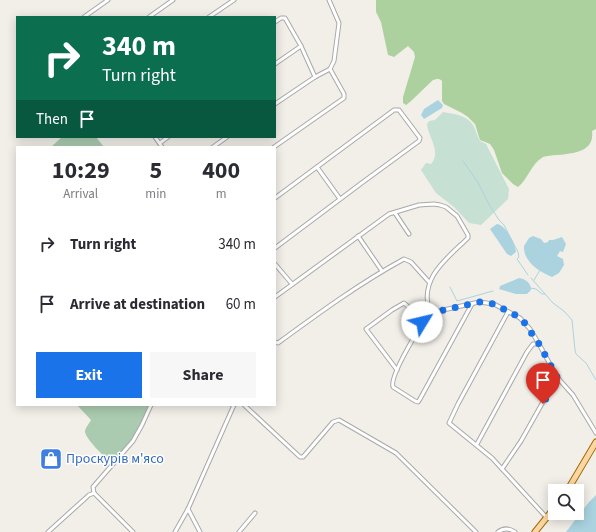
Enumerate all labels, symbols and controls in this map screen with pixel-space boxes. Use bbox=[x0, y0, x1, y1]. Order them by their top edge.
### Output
text: 340 m bbox=[102, 26, 176, 66]
icon: right bbox=[36, 32, 88, 84]
text: Turn right bbox=[102, 63, 176, 88]
icon: arrive bbox=[76, 108, 98, 130]
text: Then bbox=[36, 109, 68, 130]
text: 10:29 bbox=[52, 153, 110, 188]
text: 5 bbox=[150, 153, 162, 188]
text: 400 bbox=[202, 153, 240, 188]
text: Arrival bbox=[63, 185, 98, 203]
text: min bbox=[145, 185, 166, 203]
text: m bbox=[216, 185, 227, 203]
icon: right bbox=[36, 233, 58, 255]
text: Turn right bbox=[70, 234, 136, 255]
text: 340 m bbox=[218, 234, 256, 255]
icon: arrive bbox=[36, 293, 58, 315]
text: Arrive at destination bbox=[70, 294, 205, 315]
text: 60 m bbox=[226, 294, 256, 315]
position arrow bbox=[401, 301, 443, 343]
button: Exit bbox=[36, 352, 142, 398]
button: Share bbox=[150, 352, 256, 398]
pin bbox=[526, 363, 560, 404]
icon: arrive bbox=[532, 369, 554, 391]
shop icon: Проскурів м'ясо bbox=[38, 446, 64, 472]
place label: Проскурів м'ясо bbox=[66, 449, 164, 469]
map controls bbox=[548, 484, 584, 520]
button: search bbox=[548, 484, 584, 520]

